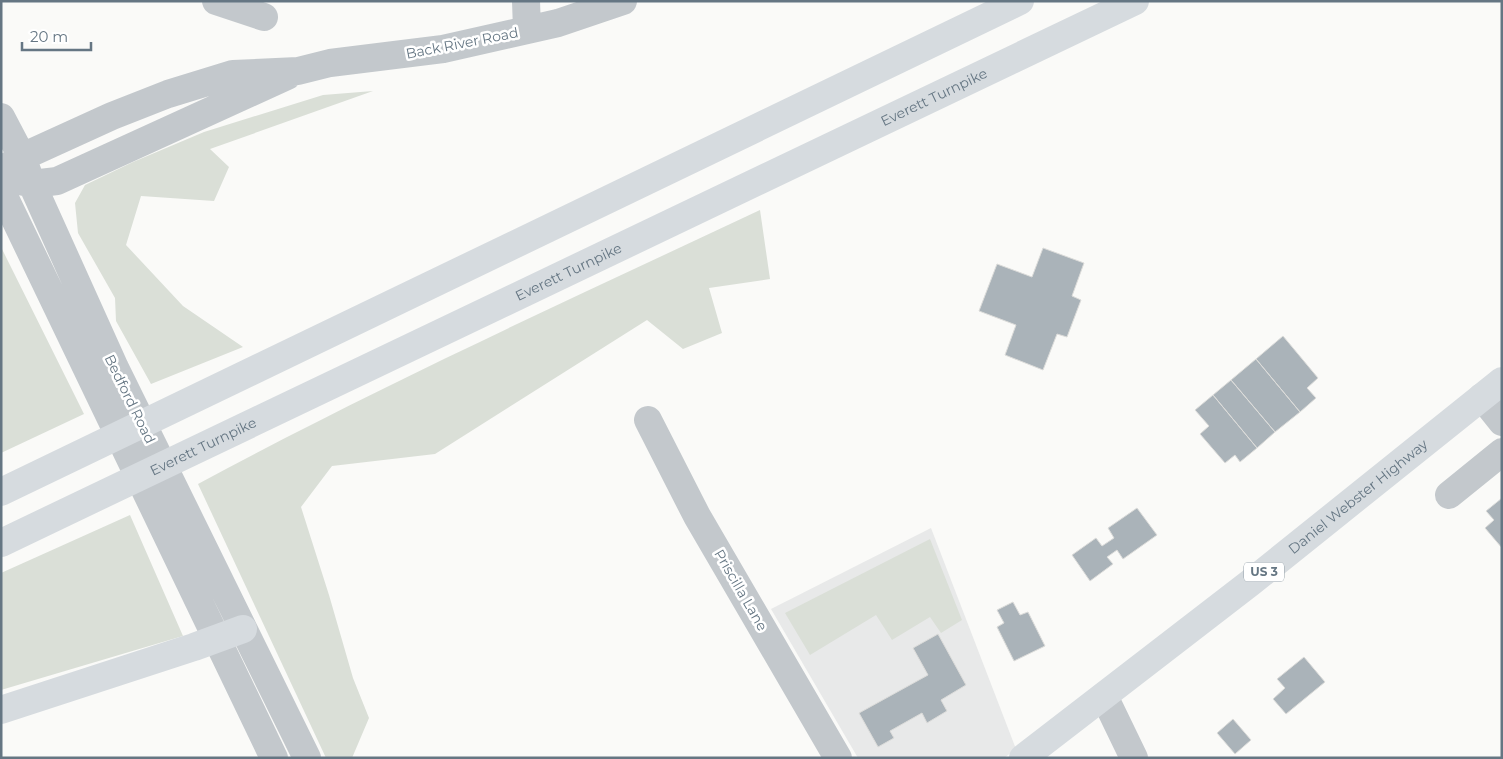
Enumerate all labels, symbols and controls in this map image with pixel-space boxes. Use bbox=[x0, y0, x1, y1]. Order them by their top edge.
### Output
scale bar bbox=[22, 20, 91, 52]
street label: Back River Road bbox=[404, 23, 520, 63]
text: 20 m bbox=[30, 27, 68, 46]
street label: Everett Turnpike bbox=[878, 64, 990, 130]
street label: Everett Turnpike bbox=[512, 239, 625, 305]
street label: Bedford Road bbox=[101, 351, 159, 447]
street label: Everett Turnpike bbox=[147, 413, 259, 480]
street label: Daniel Webster Highway bbox=[1285, 435, 1432, 558]
street label: Priscilla Lane bbox=[710, 546, 772, 634]
road number: US 3 bbox=[1244, 562, 1284, 582]

